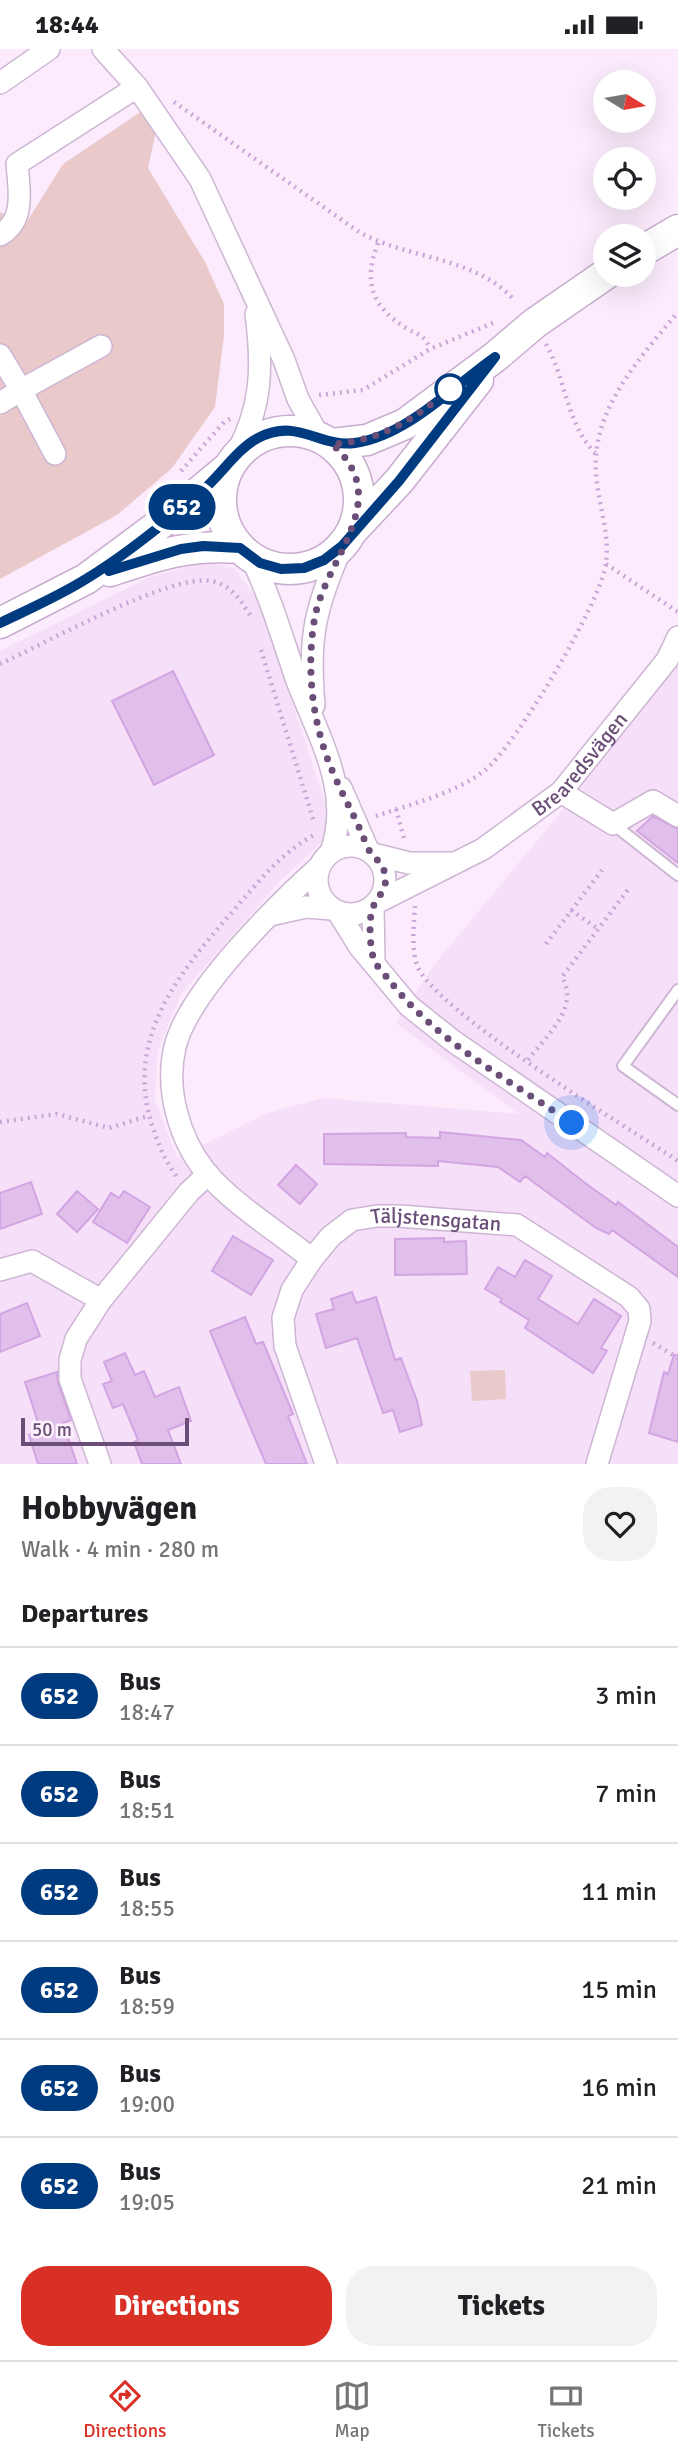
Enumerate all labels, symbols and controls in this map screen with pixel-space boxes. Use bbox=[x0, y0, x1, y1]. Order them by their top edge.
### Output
text: 18:44 bbox=[35, 9, 99, 41]
north arrow bbox=[593, 70, 656, 133]
map controls bbox=[593, 70, 656, 287]
button: locate bbox=[593, 147, 656, 210]
button: layers bbox=[593, 224, 656, 287]
unlabelled marker bbox=[435, 374, 465, 404]
line badge: 652 bbox=[142, 484, 222, 530]
text: 652 bbox=[163, 492, 201, 522]
street label: Brearedsvägen bbox=[526, 707, 633, 822]
your location bbox=[554, 1105, 589, 1140]
street label: Täljstensgatan bbox=[369, 1202, 502, 1237]
scale bar bbox=[21, 1415, 189, 1447]
text: 50 m bbox=[32, 1418, 72, 1442]
button: heart bbox=[583, 1487, 657, 1561]
text: Hobbyvägen bbox=[21, 1488, 197, 1529]
text: Walk · 4 min · 280 m bbox=[21, 1535, 219, 1564]
text: Departures bbox=[21, 1598, 148, 1630]
text: Bus bbox=[119, 1666, 161, 1698]
text: 3 min bbox=[595, 1680, 657, 1712]
text: 652 bbox=[40, 1681, 79, 1711]
text: 18:47 bbox=[119, 1698, 175, 1727]
text: Bus bbox=[119, 1764, 161, 1796]
text: 7 min bbox=[595, 1778, 657, 1810]
text: 652 bbox=[40, 1779, 79, 1809]
text: 18:51 bbox=[119, 1796, 175, 1825]
text: Bus bbox=[119, 1862, 161, 1894]
text: 11 min bbox=[581, 1876, 657, 1908]
text: 652 bbox=[40, 1877, 79, 1907]
text: 18:55 bbox=[119, 1894, 175, 1923]
text: Bus bbox=[119, 1960, 161, 1992]
text: 15 min bbox=[581, 1974, 657, 2006]
text: 652 bbox=[40, 1975, 79, 2005]
text: 18:59 bbox=[119, 1992, 175, 2021]
text: Bus bbox=[119, 2058, 161, 2090]
text: 16 min bbox=[581, 2072, 657, 2104]
text: 652 bbox=[40, 2073, 79, 2103]
text: 19:00 bbox=[119, 2090, 175, 2119]
text: Bus bbox=[119, 2156, 161, 2188]
text: 21 min bbox=[581, 2170, 657, 2202]
text: 652 bbox=[40, 2171, 79, 2201]
text: 19:05 bbox=[119, 2188, 175, 2217]
button: Directions bbox=[21, 2266, 332, 2346]
button: Tickets bbox=[346, 2266, 657, 2346]
tab: Directions bbox=[83, 2377, 166, 2443]
tab: Map bbox=[333, 2377, 371, 2443]
tab: Tickets bbox=[538, 2377, 595, 2443]

